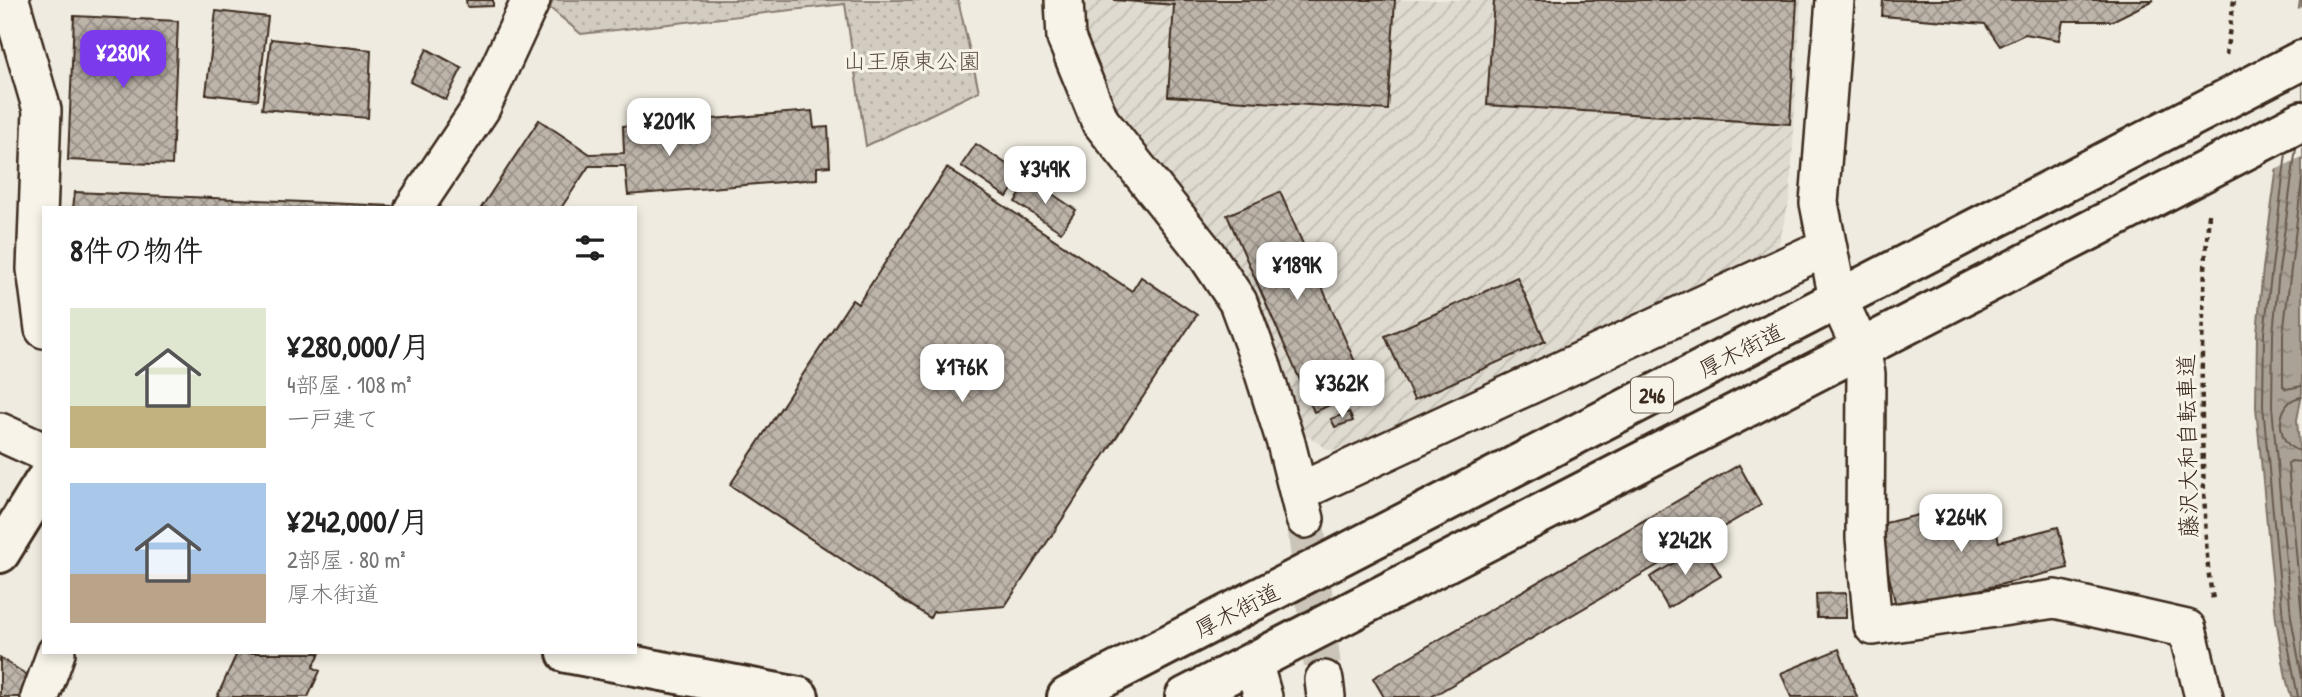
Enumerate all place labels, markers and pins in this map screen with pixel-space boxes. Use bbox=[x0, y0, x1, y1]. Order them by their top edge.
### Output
pin: ¥280K bbox=[74, 31, 172, 90]
pin: ¥201K bbox=[620, 99, 718, 158]
pin: ¥349K bbox=[996, 146, 1094, 206]
pin: ¥189K bbox=[1248, 243, 1346, 302]
pin: ¥176K bbox=[913, 344, 1011, 404]
pin: ¥362K bbox=[1293, 360, 1391, 420]
pin: ¥264K bbox=[1912, 494, 2010, 554]
pin: ¥242K bbox=[1636, 518, 1734, 577]

